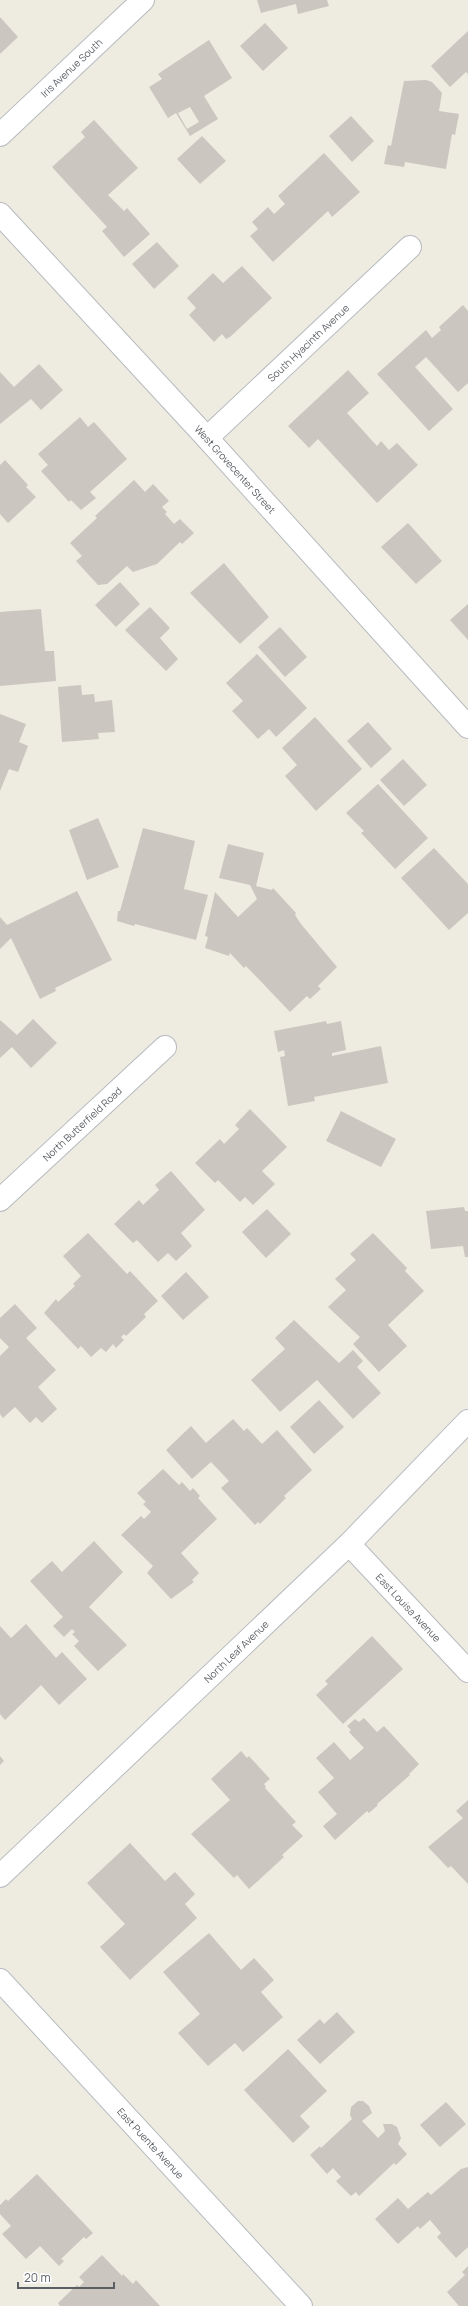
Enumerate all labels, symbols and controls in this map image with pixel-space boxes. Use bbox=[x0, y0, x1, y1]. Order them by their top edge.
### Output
street label: Iris Avenue South bbox=[37, 35, 105, 100]
street label: South Hyacinth Avenue bbox=[264, 301, 352, 385]
street label: West Grovecenter Street bbox=[191, 422, 279, 516]
street label: North Butterfield Road bbox=[40, 1084, 125, 1164]
street label: East Louisa Avenue bbox=[373, 1570, 444, 1645]
street label: North Leaf Avenue bbox=[201, 1617, 272, 1686]
street label: East Puente Avenue bbox=[114, 2104, 187, 2182]
scale bar bbox=[18, 2264, 114, 2290]
text: 20 m bbox=[24, 2269, 51, 2286]

